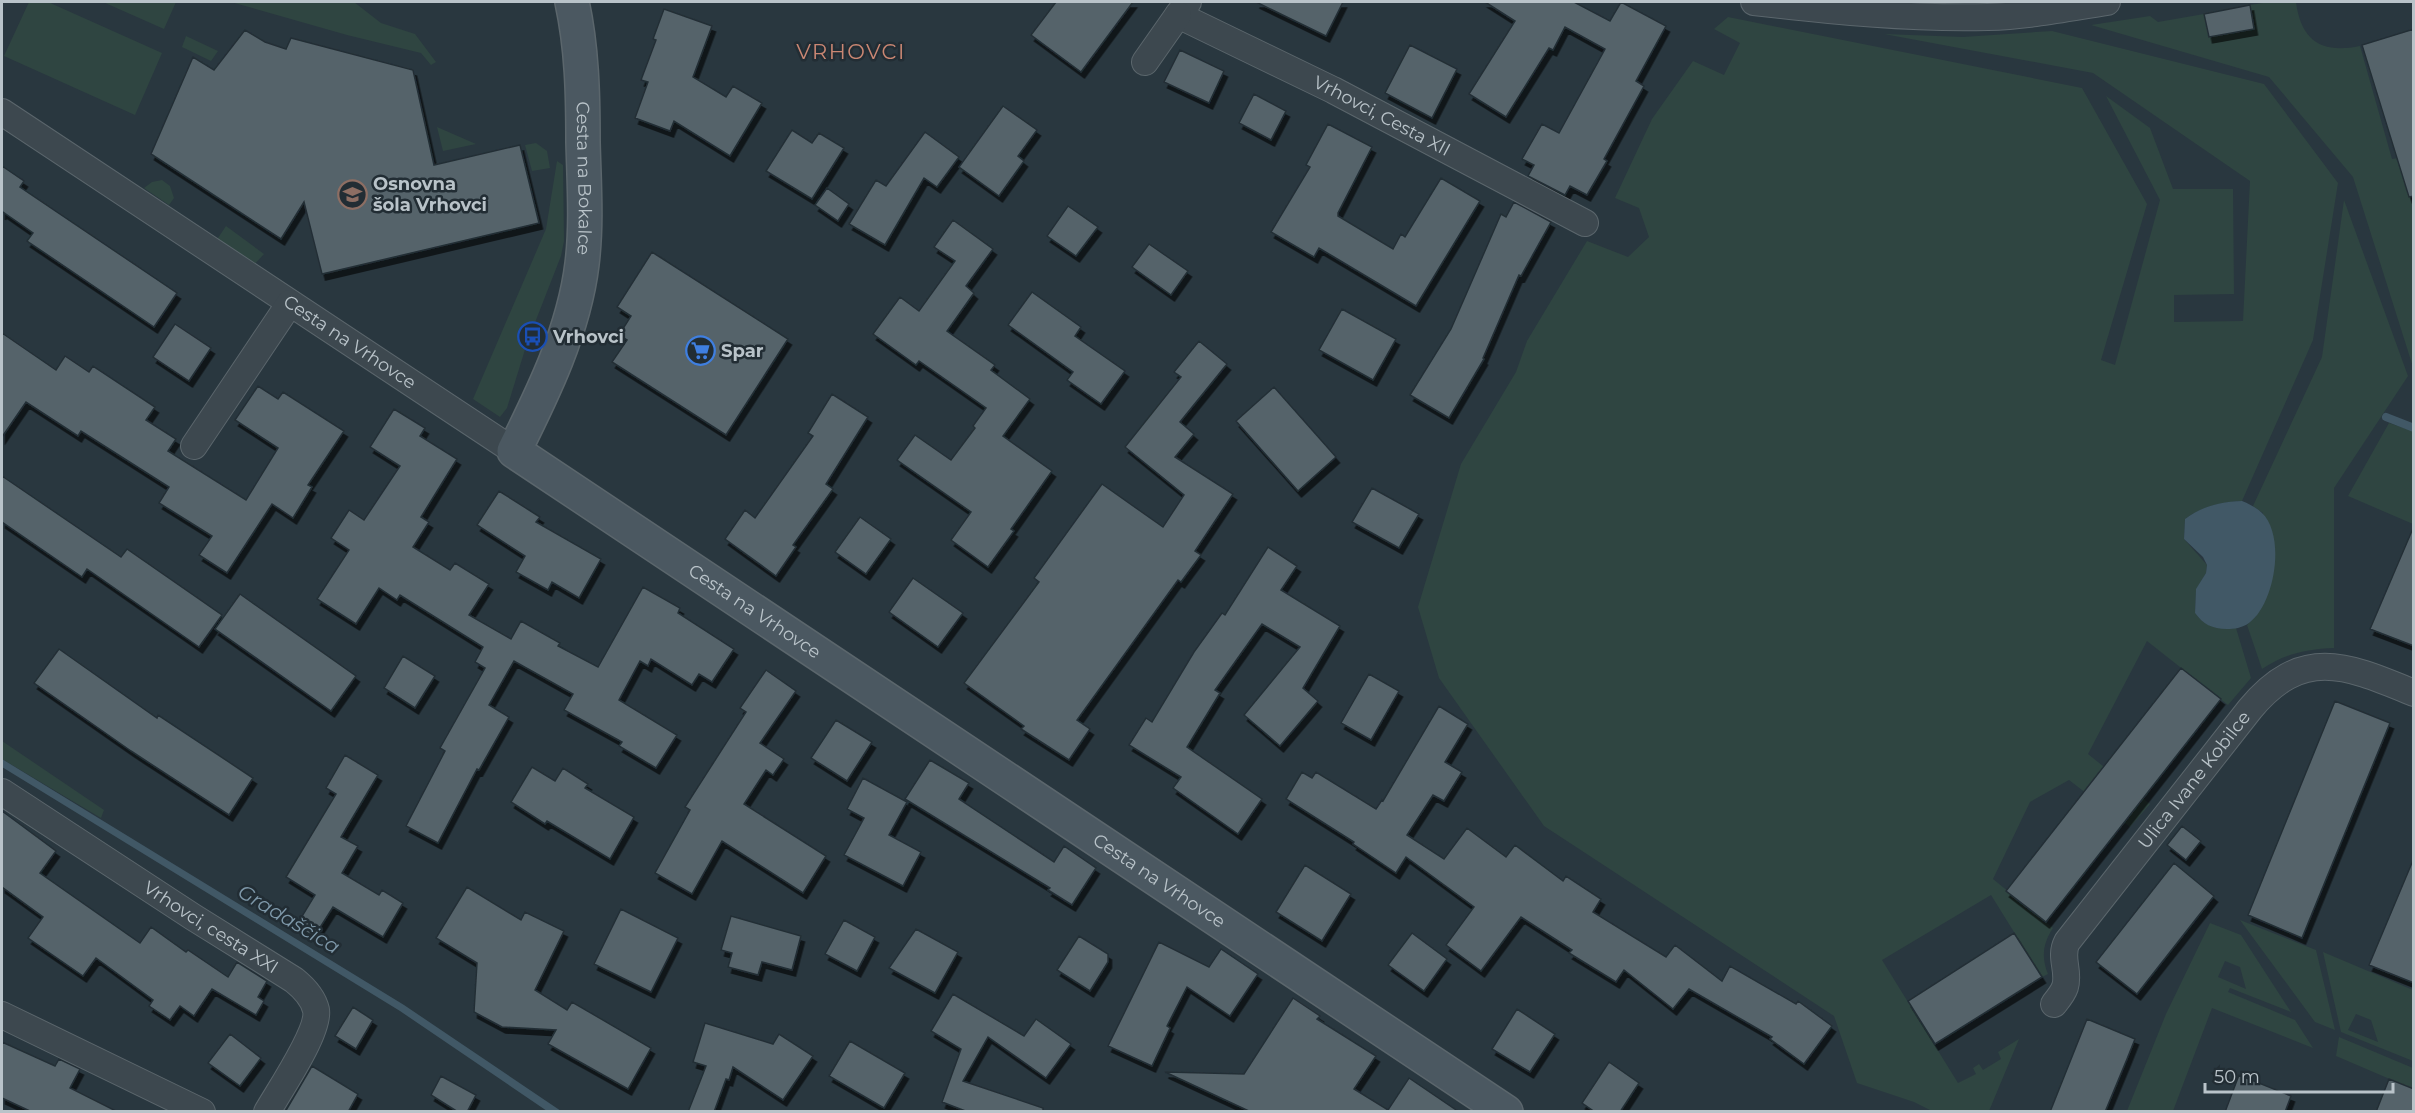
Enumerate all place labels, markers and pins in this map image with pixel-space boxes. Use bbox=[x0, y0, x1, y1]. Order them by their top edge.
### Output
place label: Osnovna šola Vrhovci bbox=[373, 173, 487, 216]
school or university icon: Osnovna šola Vrhovci bbox=[336, 178, 368, 210]
bus stop icon: Vrhovci bbox=[516, 321, 548, 353]
place label: Vrhovci bbox=[552, 326, 624, 348]
supermarket icon: Spar bbox=[684, 335, 716, 367]
place label: Spar bbox=[721, 340, 764, 362]

